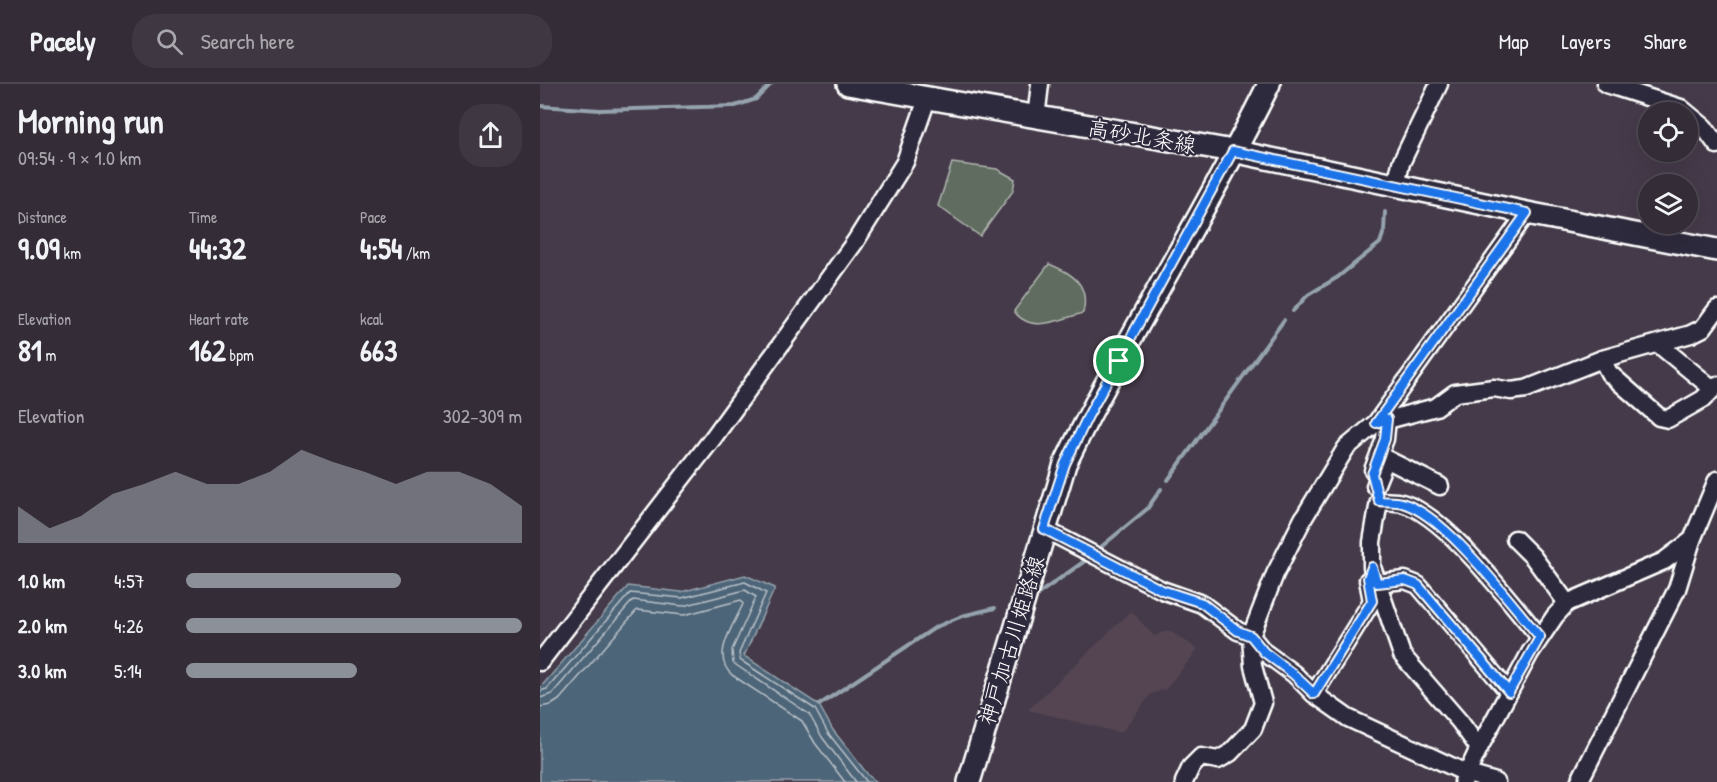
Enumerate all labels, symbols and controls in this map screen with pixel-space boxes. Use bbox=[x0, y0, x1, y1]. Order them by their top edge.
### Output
search box bbox=[132, 14, 552, 68]
text: Pacely bbox=[30, 22, 96, 60]
icon: search bbox=[153, 25, 186, 58]
text: Search here bbox=[201, 26, 295, 56]
text: Map bbox=[1499, 27, 1528, 56]
text: Layers bbox=[1561, 27, 1611, 56]
text: Share bbox=[1644, 27, 1687, 56]
text: Morning run bbox=[18, 99, 164, 143]
map controls bbox=[1638, 102, 1698, 234]
button: locate bbox=[1638, 102, 1698, 162]
button: share bbox=[459, 104, 522, 167]
street label: 高砂北条線 bbox=[1085, 112, 1199, 160]
text: 09:54 · 9 × 1.0 km bbox=[18, 144, 141, 171]
button: layers bbox=[1638, 174, 1698, 234]
text: Distance bbox=[18, 206, 67, 228]
text: Time bbox=[189, 206, 217, 228]
text: Pace bbox=[360, 206, 387, 228]
text: 9.09 bbox=[18, 228, 60, 268]
text: 44:32 bbox=[189, 228, 246, 268]
text: 4:54 bbox=[360, 228, 402, 268]
text: km bbox=[60, 242, 81, 264]
text: /km bbox=[402, 242, 430, 264]
text: Elevation bbox=[18, 308, 71, 330]
text: Heart rate bbox=[189, 308, 249, 330]
text: kcal bbox=[360, 308, 383, 330]
text: 81 bbox=[18, 330, 42, 370]
text: 162 bbox=[189, 330, 226, 370]
text: 663 bbox=[360, 330, 397, 370]
pin bbox=[1093, 335, 1144, 386]
text: m bbox=[42, 344, 56, 366]
text: bpm bbox=[226, 344, 254, 366]
icon: arrive bbox=[1102, 344, 1135, 377]
text: Elevation bbox=[18, 402, 84, 429]
text: 302–309 m bbox=[443, 402, 522, 429]
street label: 神戸加古川姫路線 bbox=[971, 551, 1051, 729]
text: 1.0 km bbox=[18, 567, 65, 594]
text: 4:57 bbox=[114, 567, 145, 594]
text: 2.0 km bbox=[18, 612, 67, 639]
text: 4:26 bbox=[114, 612, 143, 639]
text: 3.0 km bbox=[18, 657, 67, 684]
text: 5:14 bbox=[114, 657, 142, 684]

